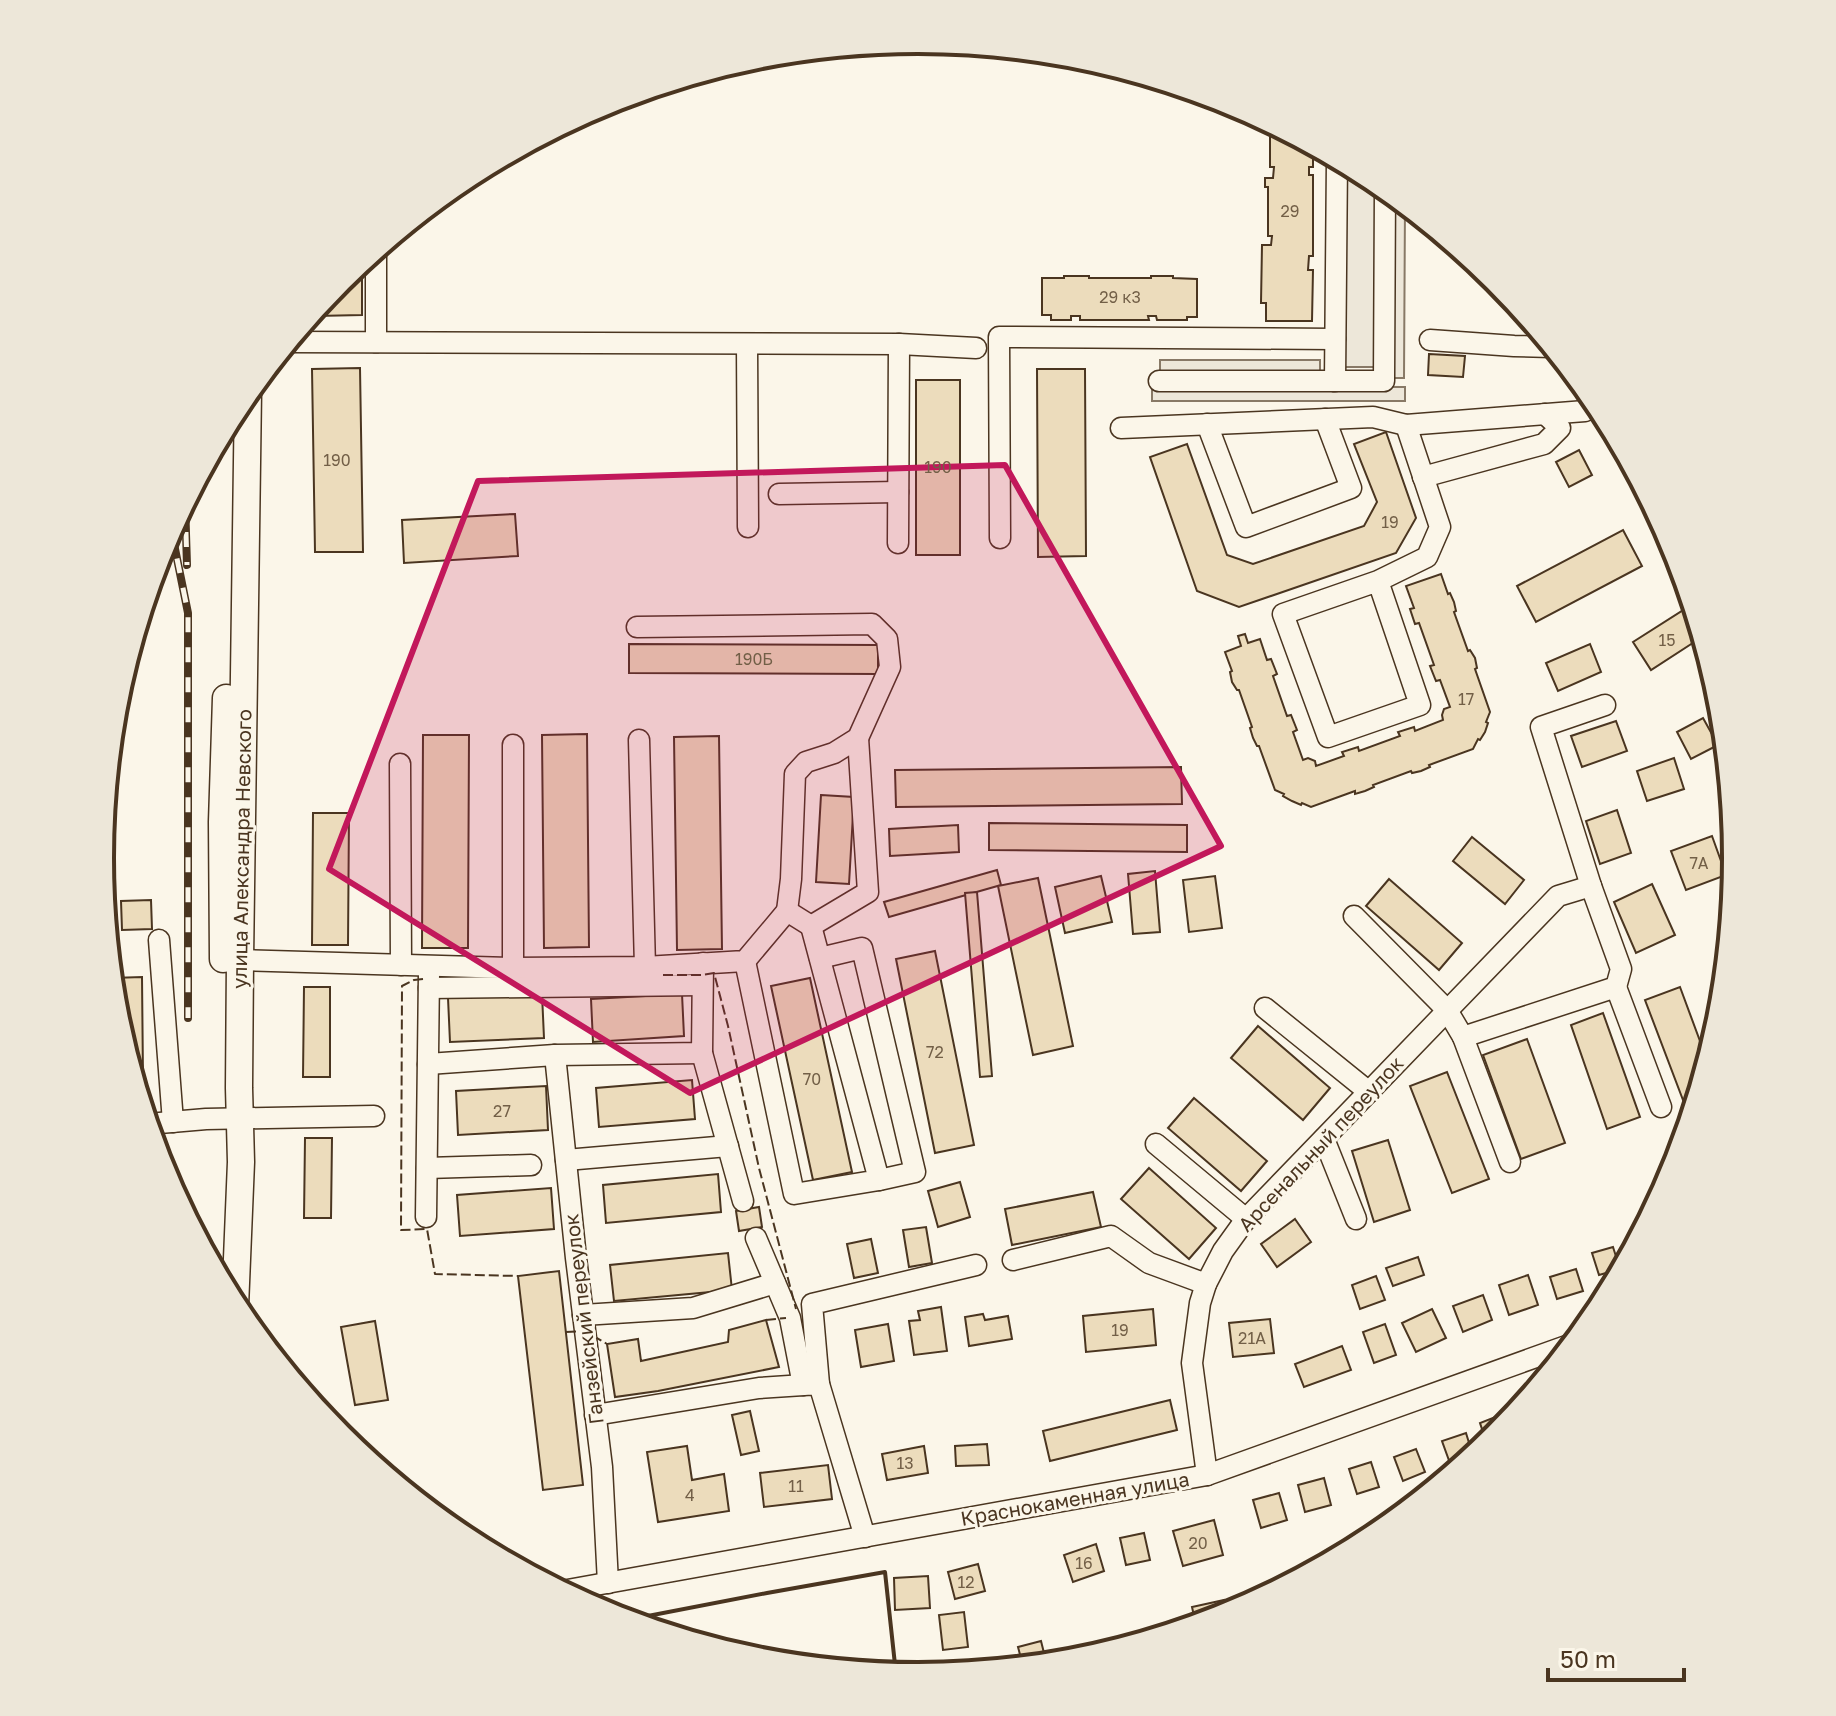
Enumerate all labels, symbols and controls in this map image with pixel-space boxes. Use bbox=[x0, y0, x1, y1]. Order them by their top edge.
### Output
house number: 29 bbox=[1281, 201, 1299, 221]
house number: 29 к3 bbox=[1099, 287, 1141, 307]
house number: 190 bbox=[323, 450, 351, 470]
house number: 190 bbox=[924, 457, 952, 477]
house number: 19 bbox=[1381, 512, 1399, 532]
house number: 15 bbox=[1658, 630, 1676, 650]
house number: 190Б bbox=[735, 649, 773, 669]
house number: 17 bbox=[1458, 689, 1474, 709]
street label: улица Александра Невского bbox=[227, 709, 255, 989]
house number: 7А bbox=[1689, 853, 1709, 873]
house number: 72 bbox=[926, 1042, 944, 1062]
street label: Арсенальный переулок bbox=[1233, 1051, 1408, 1236]
house number: 70 bbox=[803, 1069, 821, 1089]
house number: 27 bbox=[493, 1101, 511, 1121]
street label: Ганзейский переулок bbox=[558, 1212, 608, 1426]
house number: 19 bbox=[1111, 1320, 1129, 1340]
house number: 21А bbox=[1238, 1328, 1266, 1348]
house number: 13 bbox=[896, 1453, 914, 1473]
street label: Краснокаменная улица bbox=[959, 1466, 1191, 1530]
house number: 11 bbox=[788, 1476, 804, 1496]
house number: 4 bbox=[685, 1485, 695, 1505]
house number: 20 bbox=[1188, 1533, 1208, 1553]
house number: 16 bbox=[1075, 1553, 1093, 1573]
house number: 12 bbox=[957, 1572, 975, 1592]
scale bar bbox=[1548, 1632, 1684, 1682]
text: 50 m bbox=[1560, 1644, 1616, 1673]

